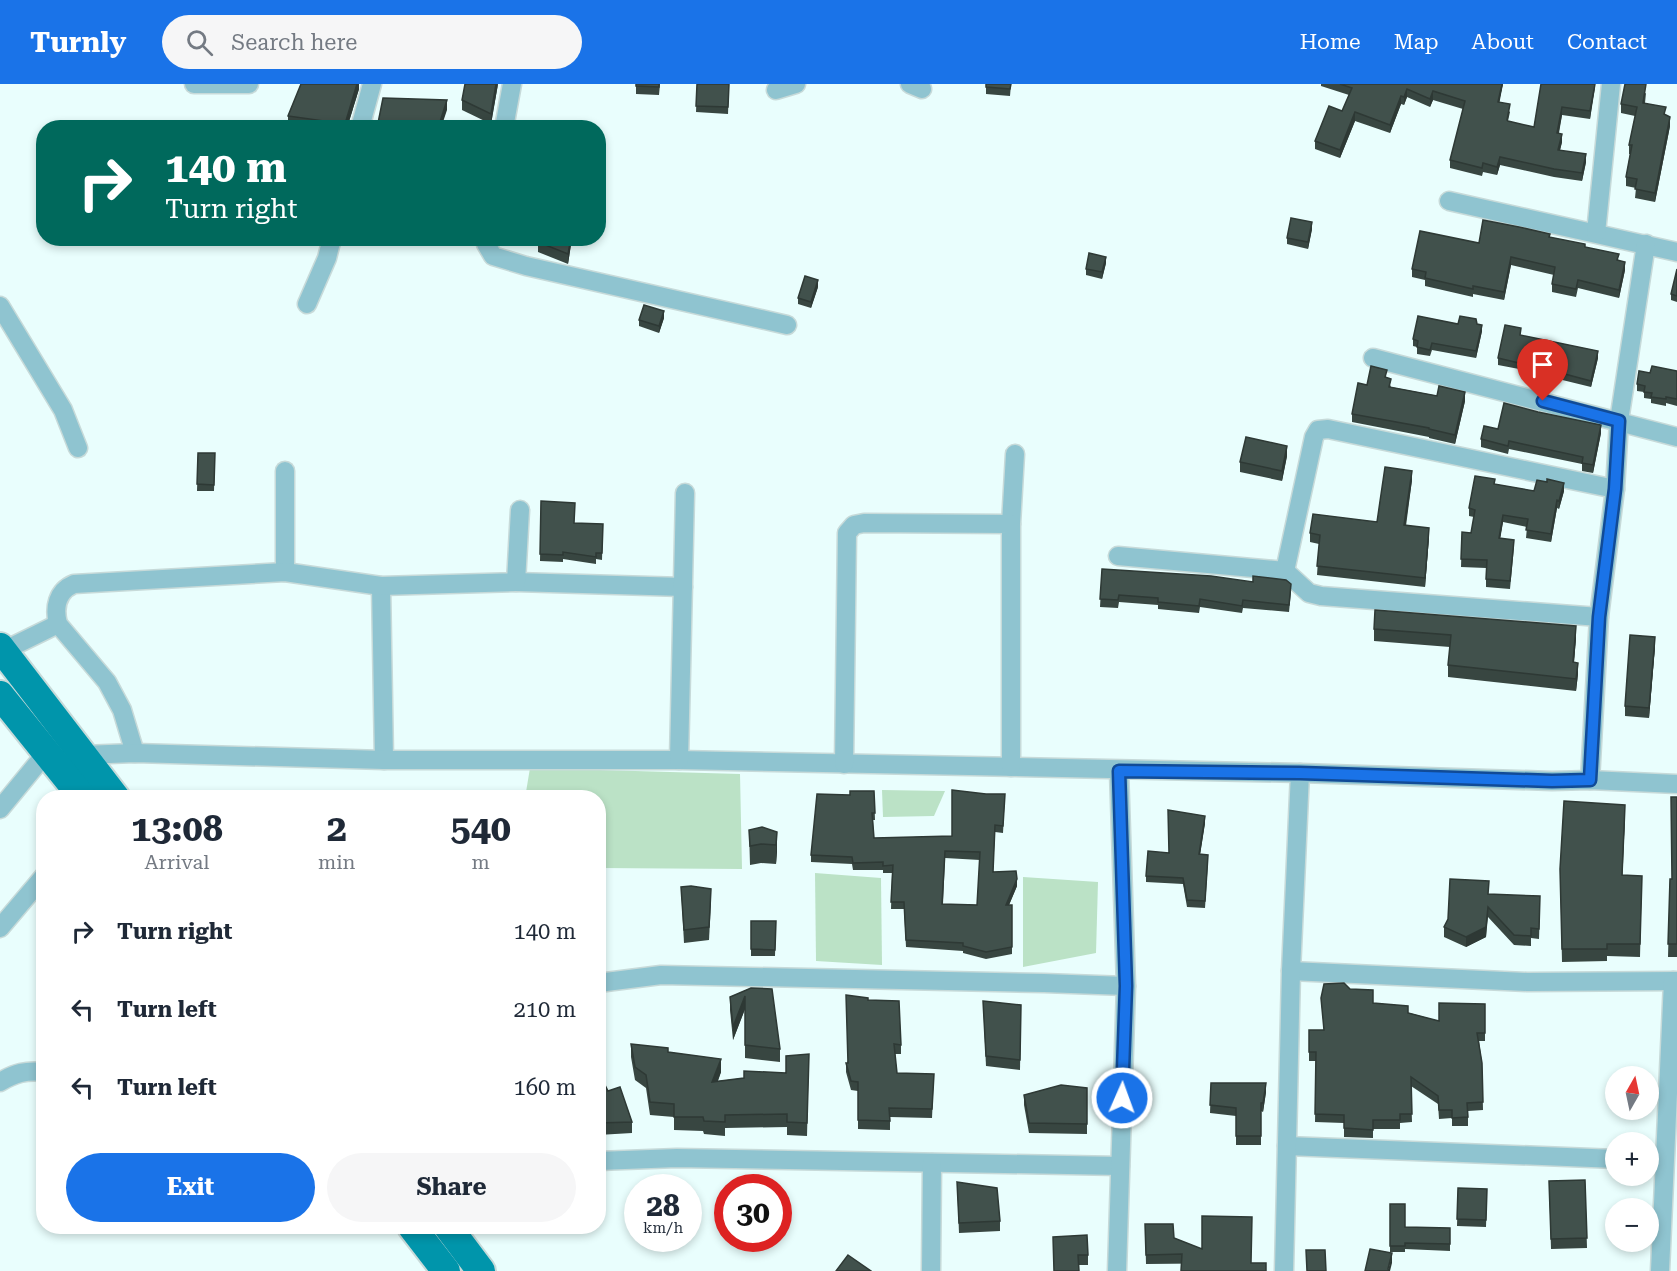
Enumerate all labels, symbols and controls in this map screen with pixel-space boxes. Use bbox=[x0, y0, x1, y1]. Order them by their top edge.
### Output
search box bbox=[162, 15, 582, 69]
text: Turnly bbox=[30, 26, 126, 59]
icon: search bbox=[183, 26, 216, 59]
text: Search here bbox=[231, 30, 357, 55]
text: Home bbox=[1300, 30, 1361, 54]
text: Map bbox=[1394, 30, 1439, 54]
text: About bbox=[1472, 30, 1534, 54]
text: Contact bbox=[1567, 30, 1647, 54]
text: 140 m bbox=[165, 143, 287, 192]
icon: right bbox=[66, 144, 144, 222]
text: Turn right bbox=[165, 193, 298, 225]
pin bbox=[1517, 339, 1568, 401]
icon: arrive bbox=[1526, 348, 1559, 381]
text: 13:08 bbox=[131, 808, 223, 850]
text: 2 bbox=[327, 808, 347, 850]
text: 540 bbox=[451, 808, 511, 850]
text: Arrival bbox=[144, 850, 209, 874]
text: min bbox=[318, 850, 355, 874]
text: m bbox=[472, 850, 490, 874]
icon: right bbox=[66, 915, 99, 948]
text: Turn right bbox=[117, 919, 232, 944]
text: 140 m bbox=[513, 919, 576, 944]
icon: left bbox=[66, 993, 99, 1026]
text: Turn left bbox=[117, 997, 217, 1022]
text: 210 m bbox=[513, 997, 576, 1022]
position arrow bbox=[1090, 1066, 1154, 1130]
north arrow bbox=[1605, 1066, 1659, 1120]
map controls bbox=[1605, 1066, 1659, 1252]
icon: left bbox=[66, 1071, 99, 1104]
text: Turn left bbox=[117, 1075, 217, 1100]
text: 160 m bbox=[513, 1075, 576, 1100]
button: + bbox=[1605, 1132, 1659, 1186]
button: Exit bbox=[66, 1153, 315, 1222]
button: Share bbox=[327, 1153, 576, 1222]
speed limit sign: 30 bbox=[714, 1174, 792, 1252]
text: 28 bbox=[646, 1188, 680, 1223]
button: − bbox=[1605, 1198, 1659, 1252]
text: km/h bbox=[643, 1219, 683, 1237]

